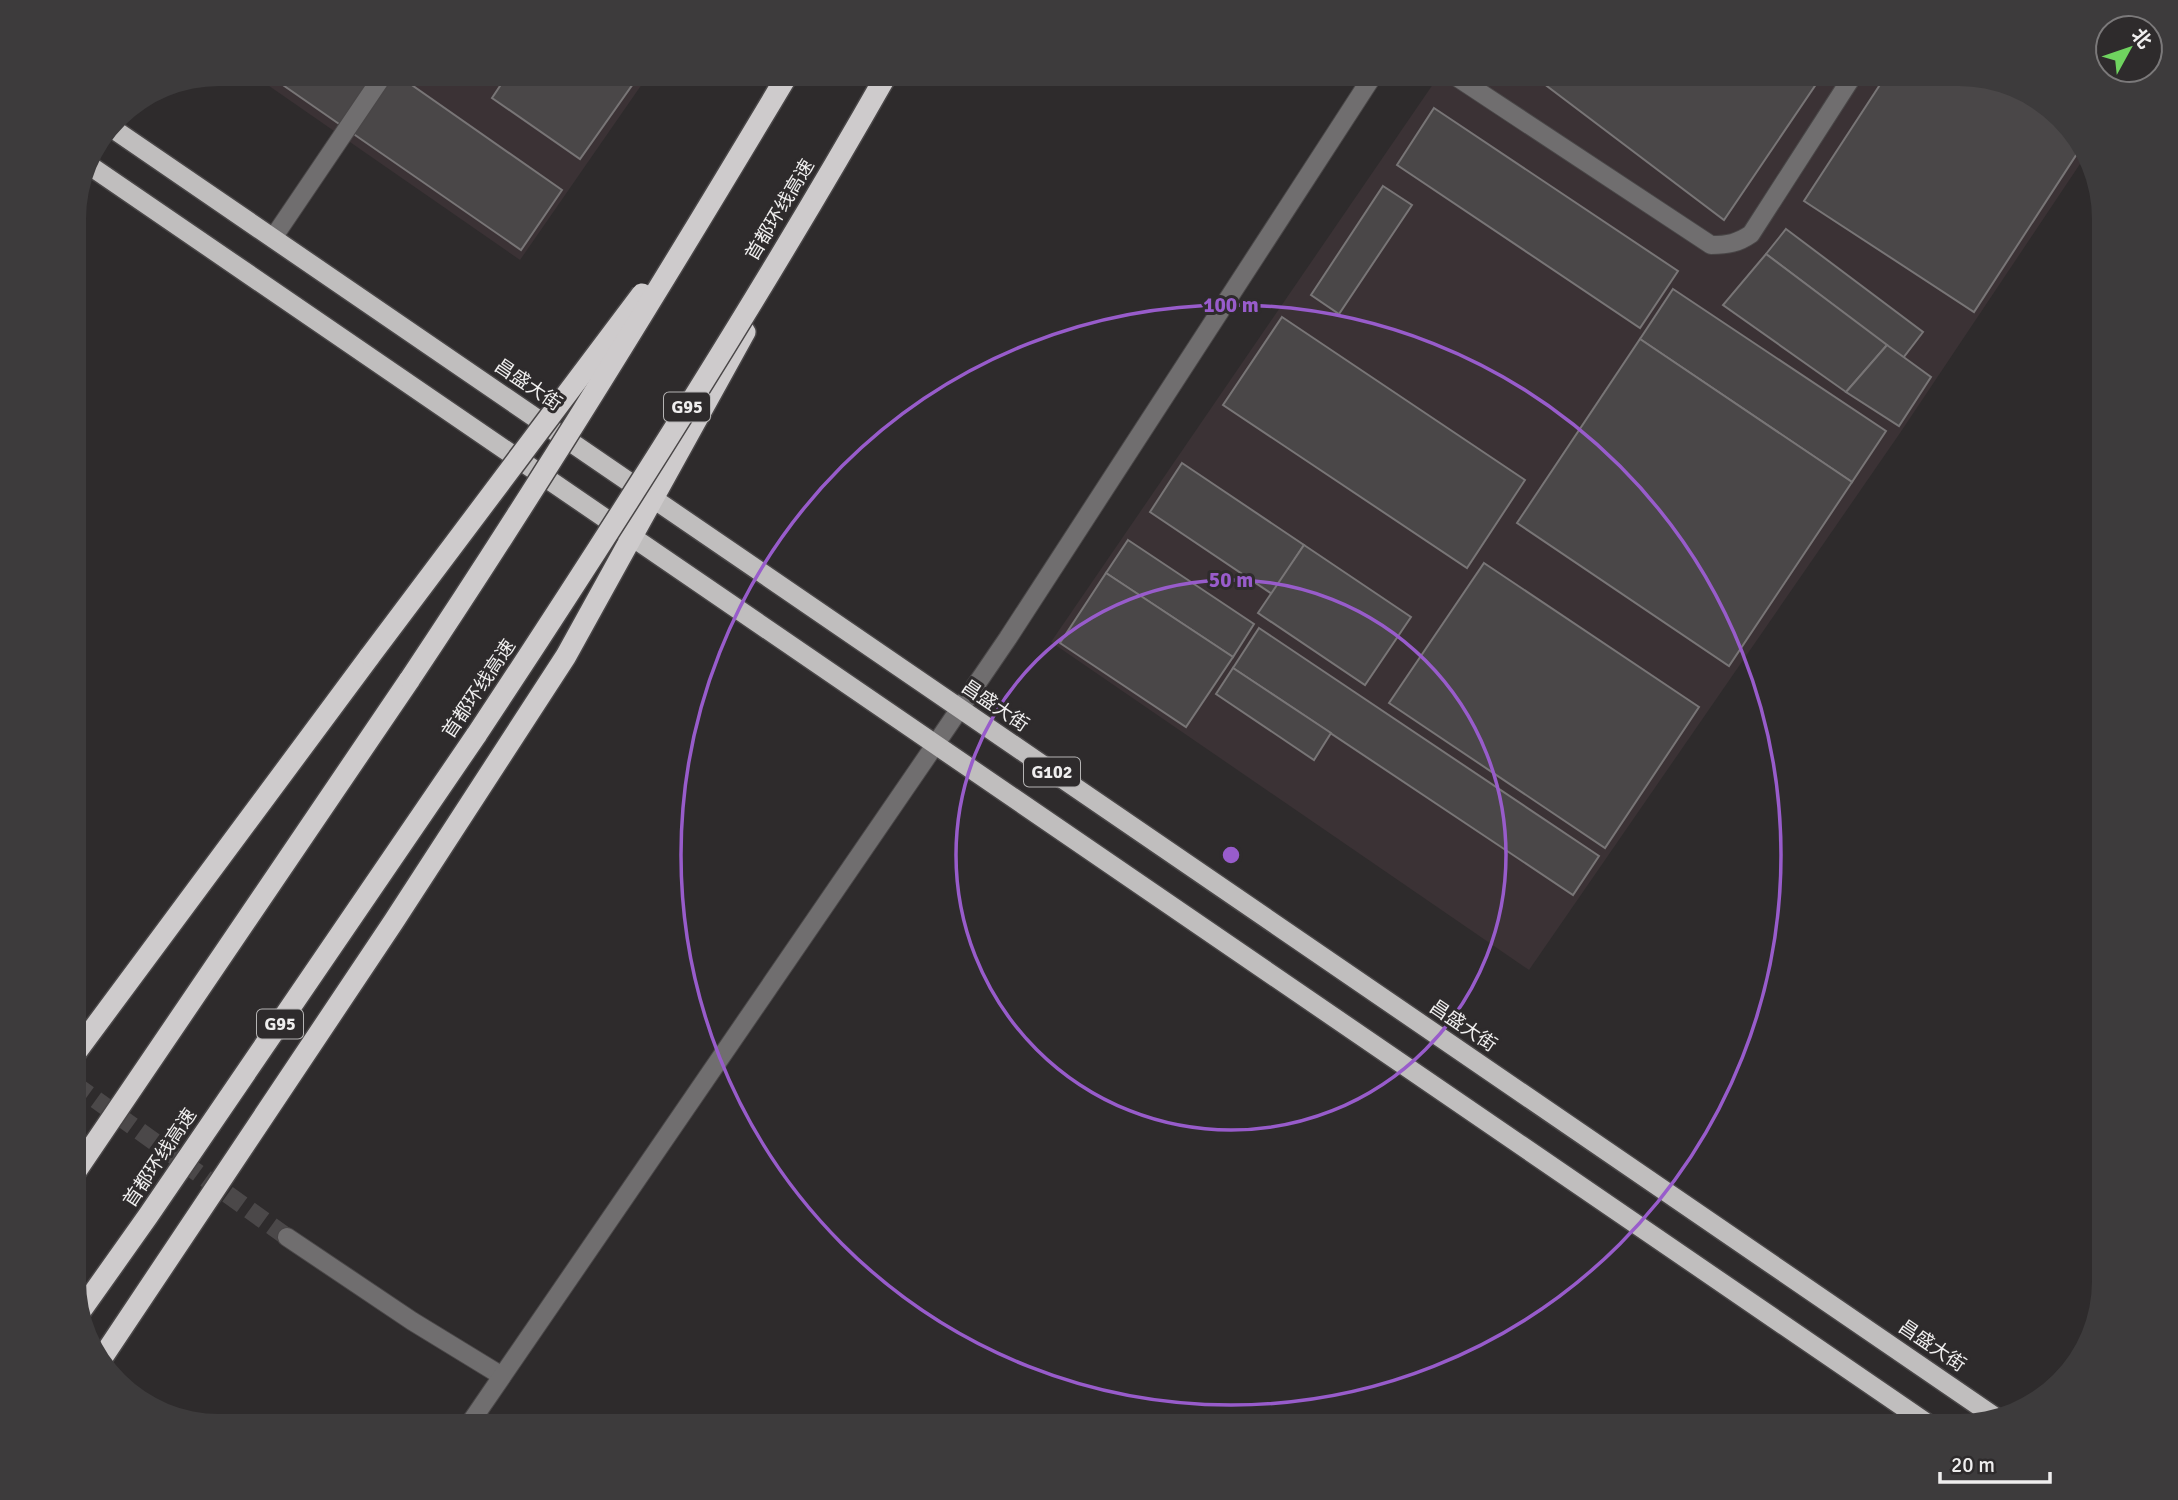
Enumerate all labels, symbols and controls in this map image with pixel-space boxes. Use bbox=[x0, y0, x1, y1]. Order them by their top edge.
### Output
north arrow bbox=[2094, 14, 2164, 84]
text: 北 bbox=[2126, 24, 2157, 54]
street label: 首都环线高速 bbox=[740, 155, 820, 265]
text: 100 m bbox=[1203, 292, 1259, 318]
street label: 昌盛大街 bbox=[490, 354, 566, 416]
road number: G95 bbox=[664, 393, 710, 422]
text: 50 m bbox=[1209, 567, 1253, 593]
street label: 首都环线高速 bbox=[437, 635, 521, 743]
street label: 昌盛大街 bbox=[957, 675, 1033, 737]
road number: G102 bbox=[1024, 758, 1080, 786]
centre of rings bbox=[1219, 843, 1243, 867]
street label: 昌盛大街 bbox=[1425, 995, 1501, 1057]
road number: G95 bbox=[257, 1009, 303, 1038]
street label: 首都环线高速 bbox=[118, 1104, 202, 1212]
street label: 昌盛大街 bbox=[1894, 1315, 1970, 1377]
scale bar bbox=[1940, 1440, 2050, 1484]
text: 20 m bbox=[1951, 1452, 1995, 1478]

